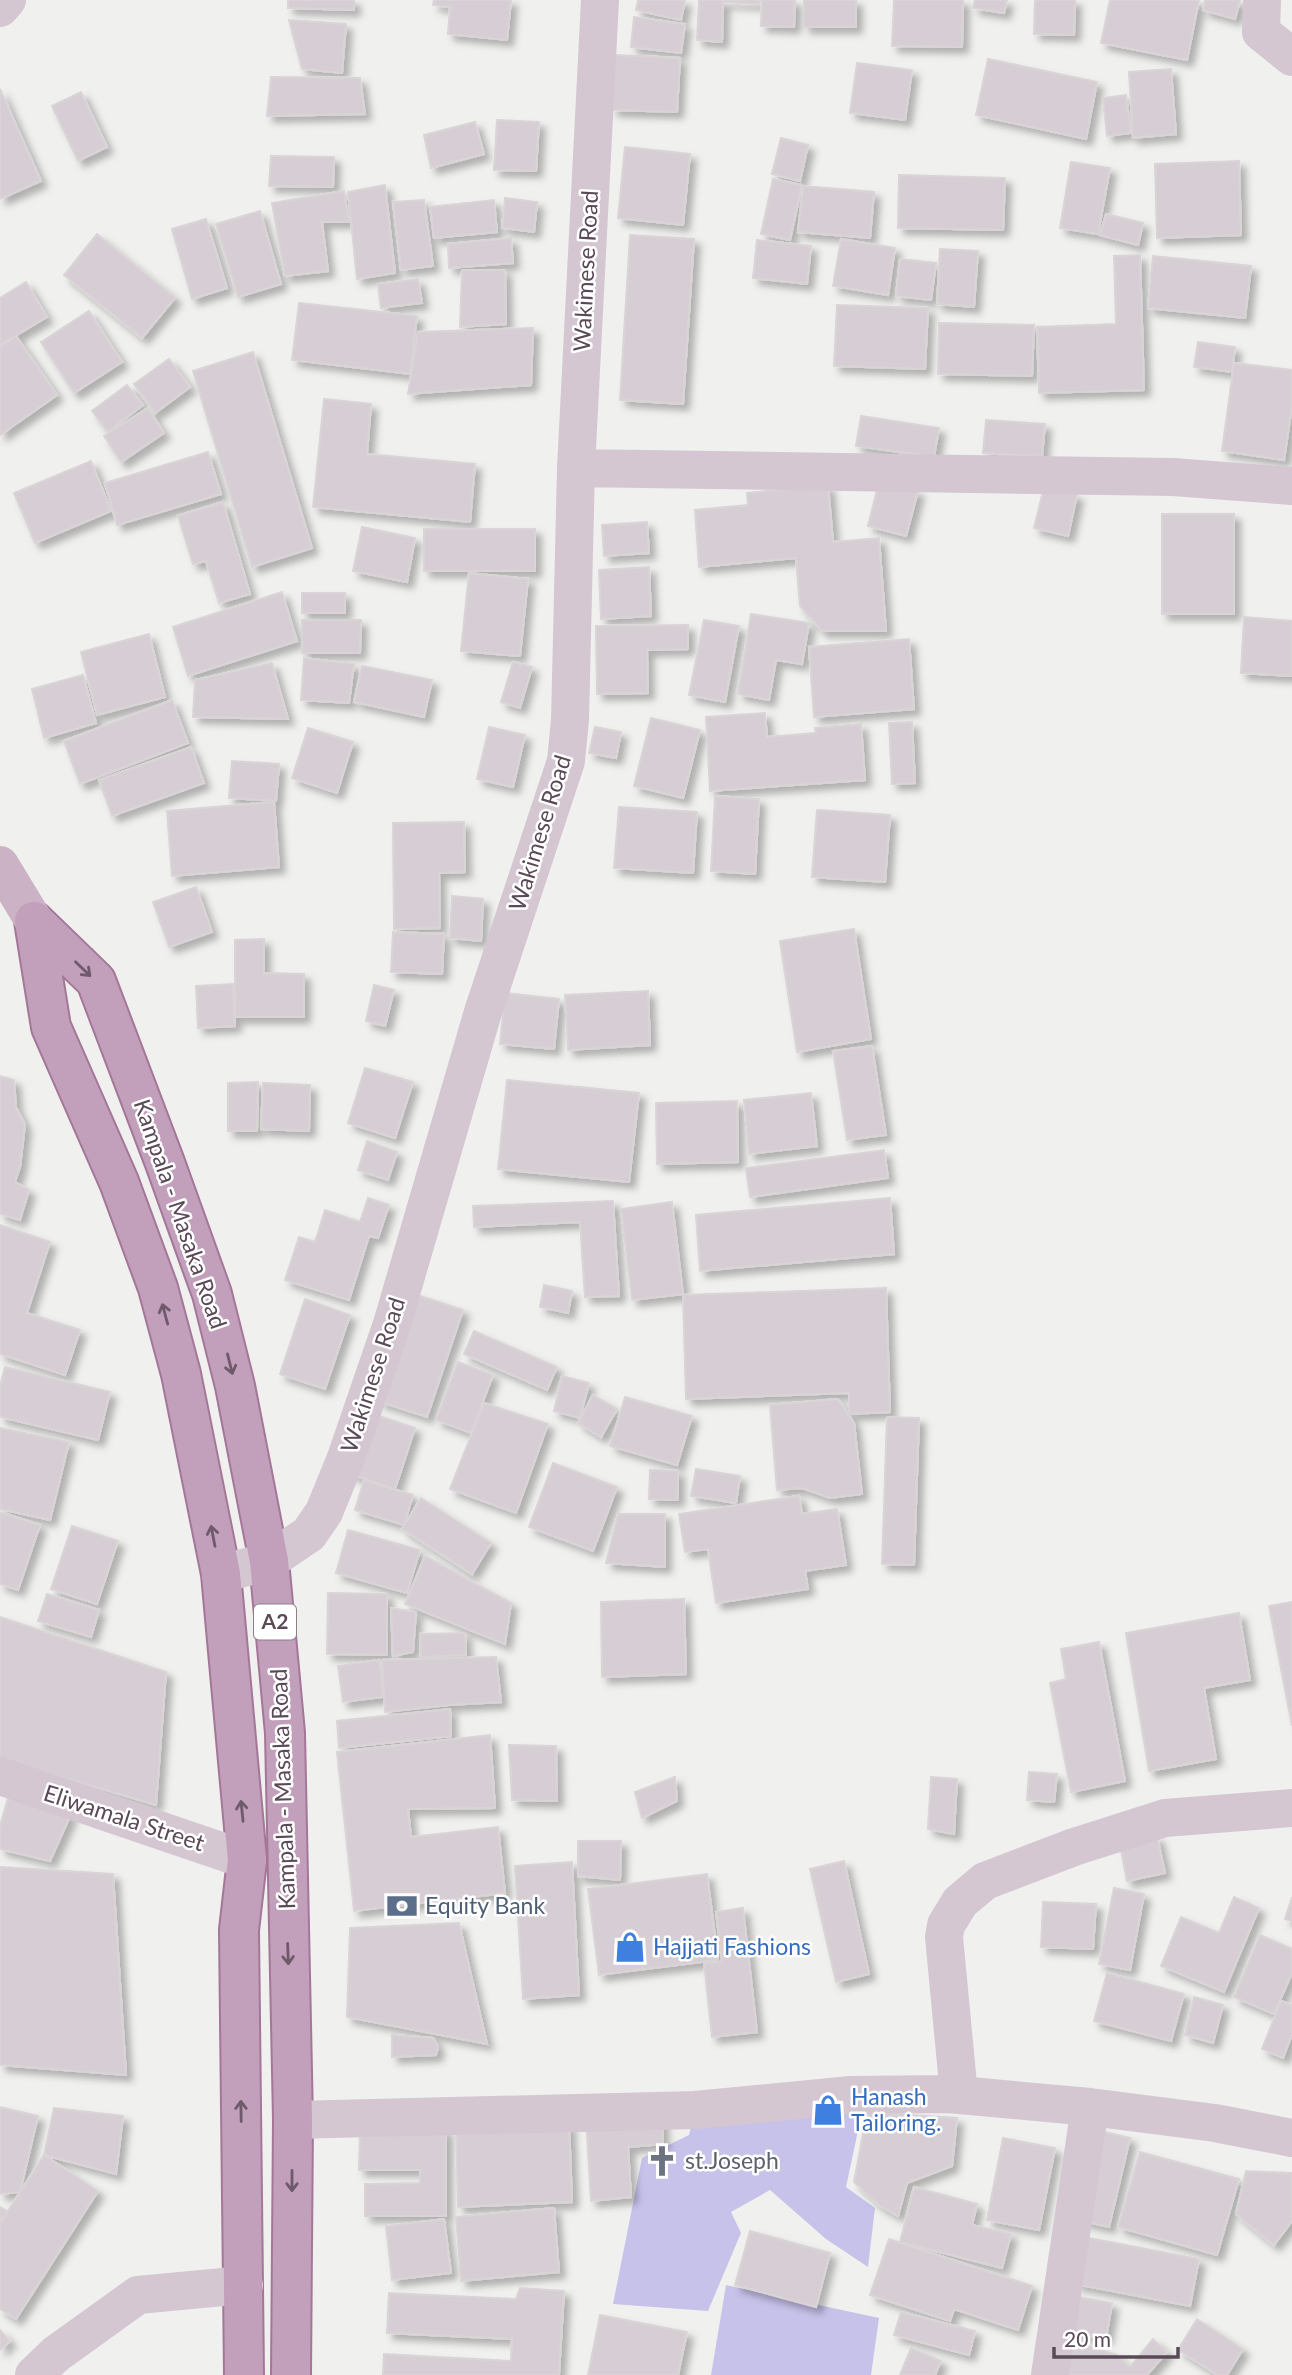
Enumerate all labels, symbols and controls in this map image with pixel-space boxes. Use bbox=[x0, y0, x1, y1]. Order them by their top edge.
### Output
street label: Wakimese Road bbox=[567, 190, 603, 352]
street label: Wakimese Road bbox=[502, 752, 576, 914]
one-way arrow bbox=[74, 960, 91, 977]
street label: Kampala - Masaka Road bbox=[128, 1095, 233, 1332]
street label: Wakimese Road bbox=[334, 1294, 410, 1456]
one-way arrow bbox=[158, 1303, 171, 1325]
one-way arrow bbox=[224, 1352, 237, 1375]
one-way arrow bbox=[206, 1525, 220, 1548]
road number: A2 bbox=[254, 1604, 296, 1640]
street label: Kampala - Masaka Road bbox=[264, 1668, 300, 1910]
street label: Eliwamala Street bbox=[41, 1778, 209, 1856]
one-way arrow bbox=[235, 1800, 248, 1822]
bank icon: Equity Bank bbox=[385, 1889, 419, 1923]
place label: Equity Bank bbox=[425, 1891, 545, 1919]
shop icon: Hajjati Fashions bbox=[613, 1930, 647, 1964]
place label: Hajjati Fashions bbox=[653, 1932, 811, 1960]
one-way arrow bbox=[281, 1942, 295, 1965]
place label: Hanash Tailoring. bbox=[851, 2082, 942, 2136]
shop icon: Hanash Tailoring. bbox=[811, 2093, 845, 2127]
one-way arrow bbox=[235, 2100, 248, 2123]
church icon: st.Joseph bbox=[645, 2144, 679, 2178]
place label: st.Joseph bbox=[685, 2146, 779, 2174]
one-way arrow bbox=[285, 2170, 299, 2193]
scale bar bbox=[1054, 2316, 1178, 2360]
text: 20 m bbox=[1064, 2326, 1111, 2351]

